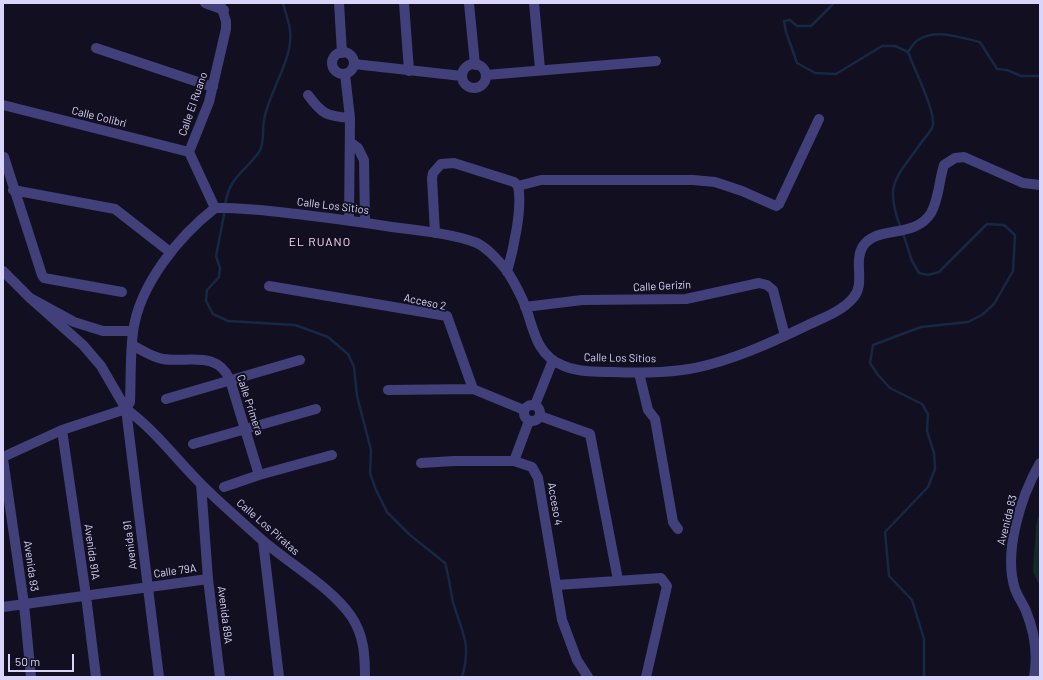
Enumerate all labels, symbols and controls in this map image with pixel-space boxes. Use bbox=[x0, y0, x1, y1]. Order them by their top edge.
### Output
street label: Calle El Ruano bbox=[176, 70, 210, 138]
street label: Calle Colibrí bbox=[70, 104, 128, 130]
street label: Calle Los Sitios bbox=[296, 195, 370, 217]
district label: EL RUANO bbox=[289, 235, 351, 249]
street label: Calle Gerizín bbox=[633, 278, 691, 294]
street label: Acceso 2 bbox=[403, 291, 447, 313]
street label: Calle Los Sitios bbox=[584, 351, 656, 365]
street label: Calle Primera bbox=[234, 373, 266, 437]
street label: Acceso 4 bbox=[545, 482, 565, 526]
street label: Avenida 83 bbox=[994, 494, 1020, 546]
street label: Calle Los Piratas bbox=[234, 496, 302, 558]
street label: Avenida 91 bbox=[120, 520, 140, 570]
street label: Avenida 91A bbox=[82, 523, 102, 581]
street label: Avenida 93 bbox=[21, 540, 41, 592]
street label: Calle 79A bbox=[153, 561, 197, 581]
street label: Avenida 89A bbox=[215, 585, 235, 645]
scale bar bbox=[10, 646, 76, 672]
text: 50 m bbox=[15, 654, 40, 668]

